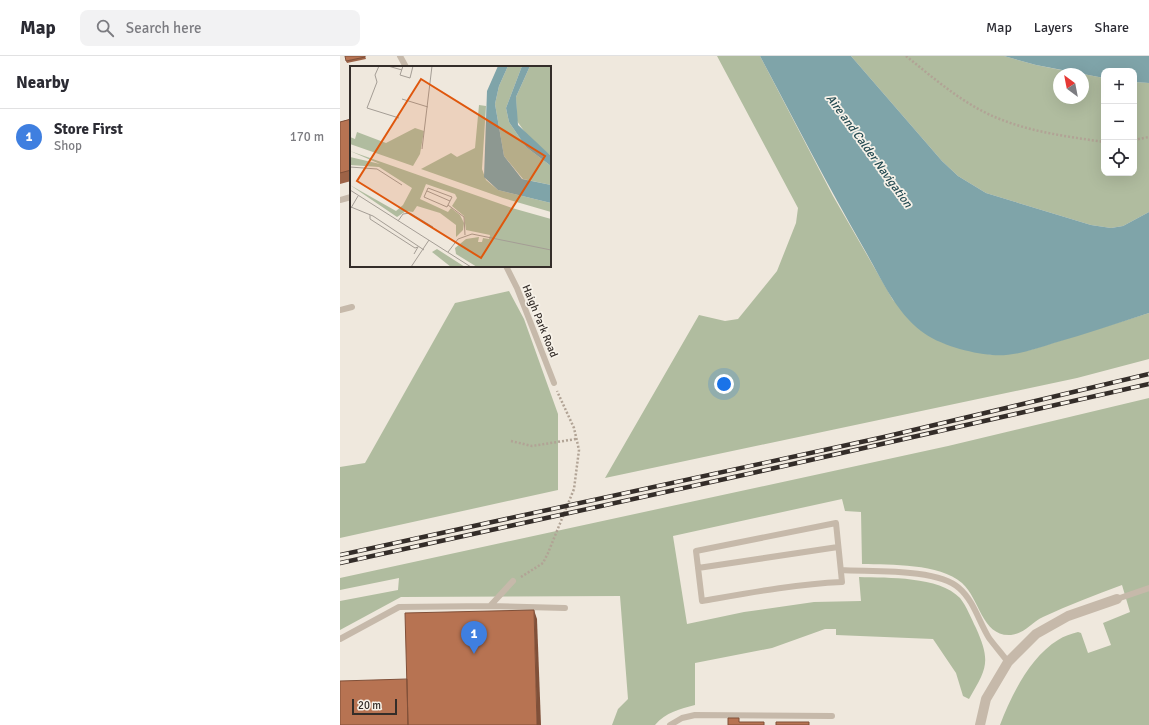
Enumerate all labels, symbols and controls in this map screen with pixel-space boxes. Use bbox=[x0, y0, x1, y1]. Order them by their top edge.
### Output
search box bbox=[80, 10, 360, 46]
text: Map bbox=[20, 16, 56, 40]
icon: search bbox=[94, 17, 116, 39]
text: Search here bbox=[126, 19, 201, 37]
text: Map bbox=[986, 19, 1012, 36]
text: Layers bbox=[1034, 19, 1073, 36]
text: Share bbox=[1095, 19, 1129, 36]
inset map bbox=[350, 66, 551, 267]
north arrow bbox=[1053, 68, 1089, 104]
map controls bbox=[1101, 68, 1137, 176]
button: + bbox=[1101, 68, 1137, 104]
text: Nearby bbox=[16, 72, 69, 93]
water label: Aire and Calder Navigation bbox=[823, 91, 915, 211]
button: − bbox=[1101, 104, 1137, 140]
text: Store First bbox=[54, 120, 123, 138]
text: 1 bbox=[25, 129, 33, 145]
text: 170 m bbox=[290, 129, 324, 145]
text: Shop bbox=[54, 138, 82, 154]
button: locate bbox=[1101, 140, 1137, 176]
street label: Haigh Park Road bbox=[519, 283, 561, 359]
your location bbox=[714, 374, 734, 394]
pin: 1 bbox=[461, 621, 487, 654]
scale bar bbox=[352, 697, 397, 716]
text: 20 m bbox=[358, 699, 381, 712]

